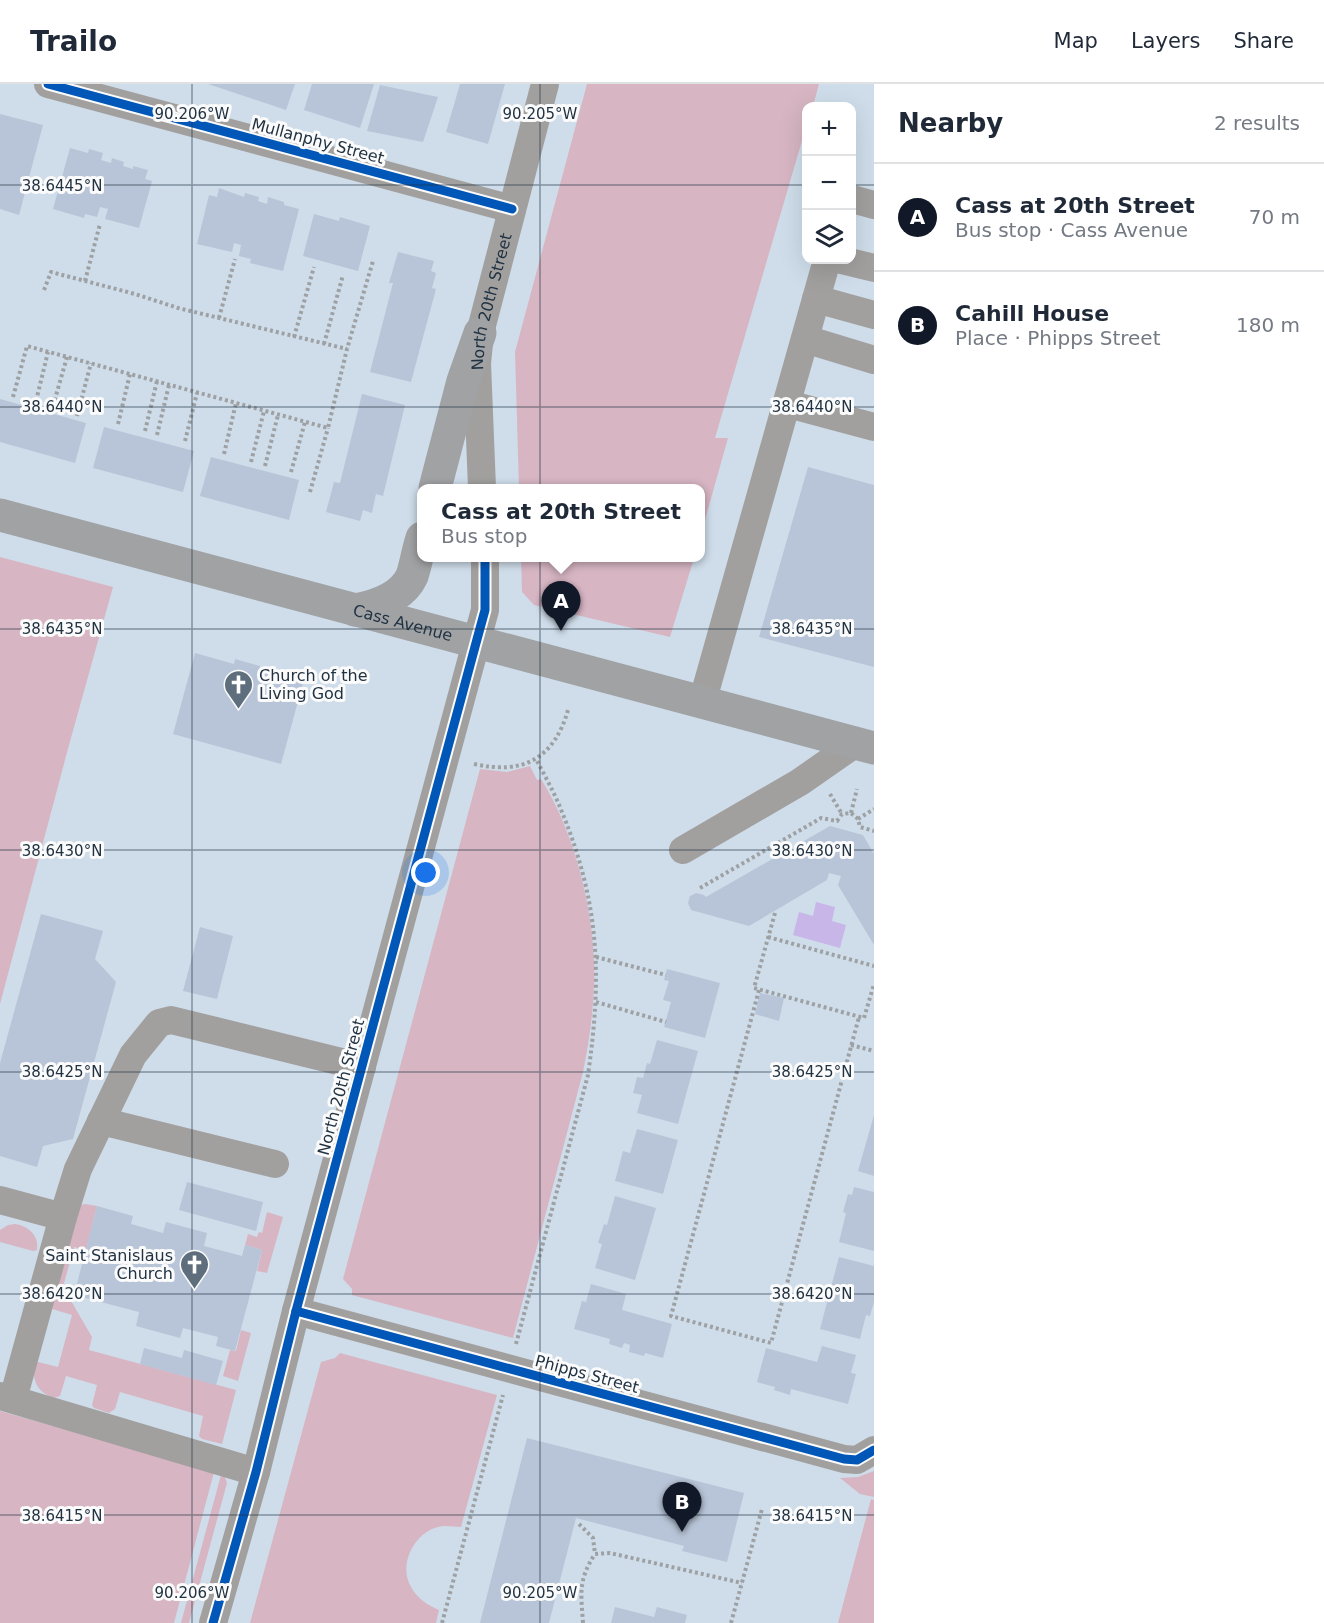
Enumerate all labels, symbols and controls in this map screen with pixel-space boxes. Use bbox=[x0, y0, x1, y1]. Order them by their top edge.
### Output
text: Trailo bbox=[30, 25, 117, 58]
text: Map bbox=[1054, 29, 1098, 53]
text: Layers bbox=[1131, 29, 1200, 53]
text: Share bbox=[1233, 29, 1294, 53]
map controls bbox=[802, 102, 856, 264]
button: + bbox=[802, 102, 856, 156]
text: 90.206°W bbox=[155, 105, 230, 123]
text: 90.205°W bbox=[503, 105, 578, 123]
text: Nearby bbox=[898, 108, 1003, 138]
text: 2 results bbox=[1214, 111, 1300, 135]
street label: Mullanphy Street bbox=[250, 114, 386, 168]
button: − bbox=[802, 156, 856, 210]
text: 38.6445°N bbox=[22, 177, 102, 195]
text: Cass at 20th Street bbox=[955, 193, 1195, 218]
text: A bbox=[910, 205, 925, 229]
text: 70 m bbox=[1249, 205, 1300, 229]
button: layers bbox=[802, 210, 856, 264]
text: Bus stop · Cass Avenue bbox=[955, 218, 1188, 242]
street label: North 20th Street bbox=[467, 231, 515, 371]
text: Cahill House bbox=[955, 301, 1109, 326]
text: B bbox=[910, 313, 925, 337]
text: 180 m bbox=[1236, 313, 1300, 337]
text: Place · Phipps Street bbox=[955, 326, 1160, 350]
text: 38.6440°N bbox=[22, 398, 102, 416]
text: 38.6440°N bbox=[772, 398, 852, 416]
popup bbox=[417, 484, 705, 562]
text: Cass at 20th Street bbox=[441, 499, 681, 524]
text: Bus stop bbox=[441, 524, 527, 548]
pin: A bbox=[542, 582, 580, 631]
street label: Cass Avenue bbox=[351, 600, 455, 645]
text: 38.6435°N bbox=[22, 620, 102, 638]
text: 38.6435°N bbox=[772, 620, 852, 638]
place label: Church of the Living God bbox=[259, 666, 367, 703]
church icon: Church of the Living God bbox=[222, 668, 254, 710]
text: 38.6430°N bbox=[22, 842, 102, 860]
text: 38.6430°N bbox=[772, 842, 852, 860]
your location bbox=[411, 858, 440, 887]
street label: North 20th Street bbox=[314, 1017, 368, 1157]
text: 38.6425°N bbox=[22, 1063, 102, 1081]
text: 38.6425°N bbox=[772, 1063, 852, 1081]
place label: Saint Stanislaus Church bbox=[45, 1246, 173, 1283]
church icon: Saint Stanislaus Church bbox=[178, 1248, 210, 1290]
text: 38.6420°N bbox=[22, 1285, 102, 1303]
text: 38.6420°N bbox=[772, 1285, 852, 1303]
street label: Phipps Street bbox=[533, 1351, 641, 1397]
pin: B bbox=[662, 1482, 702, 1532]
text: 38.6415°N bbox=[22, 1507, 102, 1525]
text: 38.6415°N bbox=[772, 1507, 852, 1525]
text: 90.206°W bbox=[155, 1584, 230, 1602]
text: 90.205°W bbox=[503, 1584, 578, 1602]

